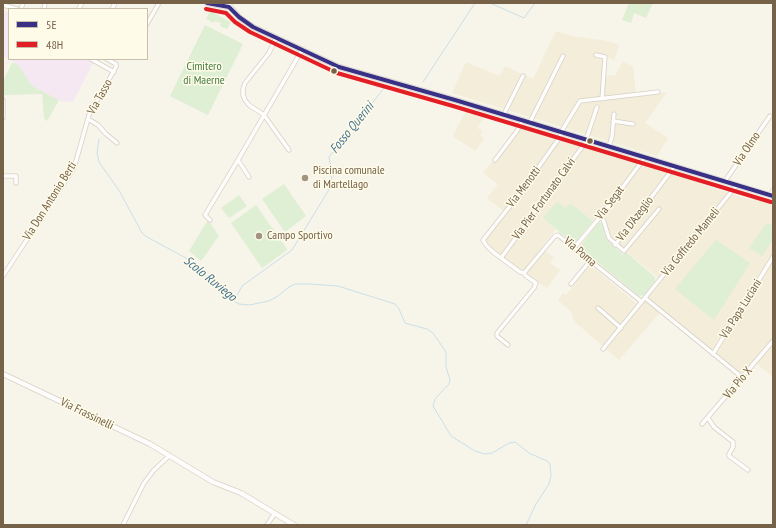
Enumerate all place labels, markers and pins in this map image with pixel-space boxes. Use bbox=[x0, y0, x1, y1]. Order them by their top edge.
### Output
unlabelled marker bbox=[329, 66, 339, 76]
unlabelled marker bbox=[585, 136, 595, 146]
place label: Piscina comunale di Martellago bbox=[313, 164, 385, 192]
marker: Piscina comunale di Martellago bbox=[300, 173, 310, 183]
place label: Campo Sportivo bbox=[267, 229, 333, 243]
marker: Campo Sportivo bbox=[254, 231, 264, 241]

